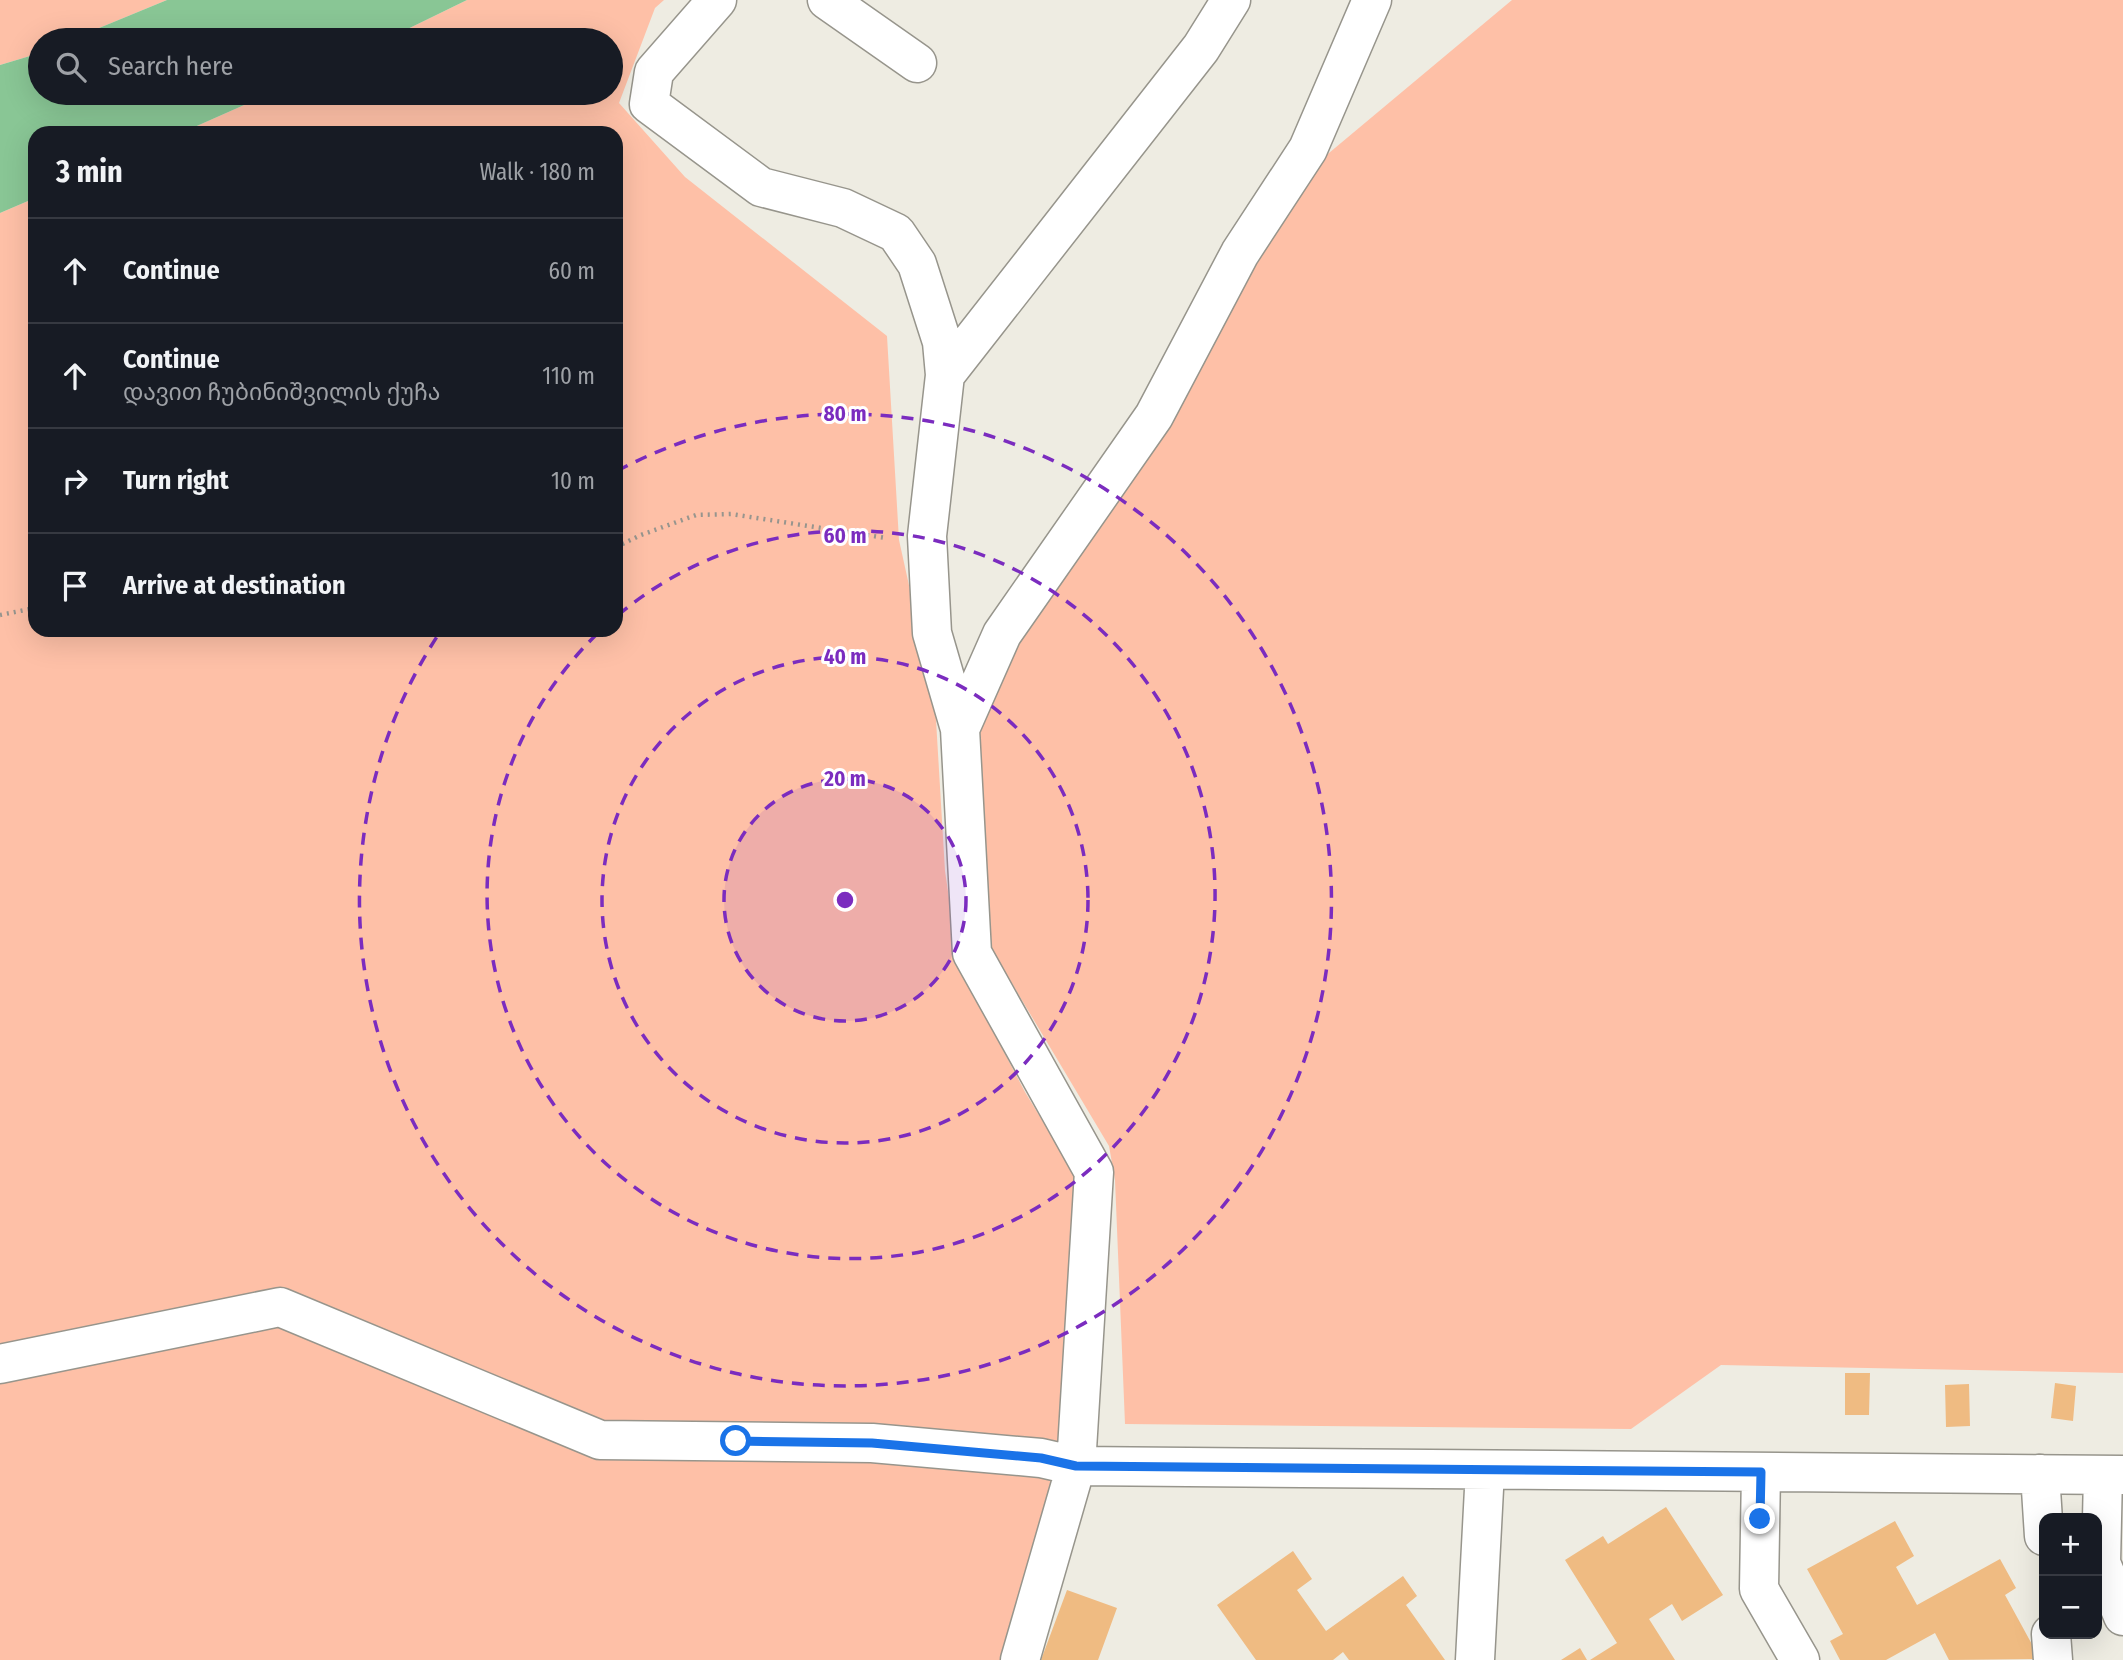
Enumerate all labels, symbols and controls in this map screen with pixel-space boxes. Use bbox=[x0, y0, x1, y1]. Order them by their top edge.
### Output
search box bbox=[28, 28, 623, 105]
icon: search bbox=[52, 48, 90, 86]
text: Search here bbox=[108, 51, 233, 82]
text: 3 min bbox=[56, 154, 123, 190]
text: Walk · 180 m bbox=[479, 158, 595, 186]
icon: ahead bbox=[56, 252, 94, 290]
text: Continue bbox=[123, 255, 220, 286]
text: 60 m bbox=[549, 257, 595, 285]
text: Continue bbox=[123, 344, 220, 375]
icon: ahead bbox=[56, 357, 94, 395]
text: 110 m bbox=[542, 362, 595, 390]
text: დავით ჩუბინიშვილის ქუჩა bbox=[123, 378, 440, 406]
text: 80 m bbox=[824, 401, 866, 427]
icon: right bbox=[56, 462, 94, 500]
text: Turn right bbox=[123, 465, 229, 496]
text: 10 m bbox=[551, 467, 595, 495]
text: 60 m bbox=[824, 523, 866, 549]
icon: arrive bbox=[56, 567, 94, 605]
text: Arrive at destination bbox=[123, 570, 346, 601]
text: 40 m bbox=[824, 644, 866, 670]
text: 20 m bbox=[823, 766, 866, 792]
centre of rings bbox=[833, 888, 857, 912]
route start bbox=[720, 1425, 751, 1456]
route end bbox=[1744, 1503, 1775, 1534]
map controls bbox=[2039, 1513, 2102, 1639]
button: + bbox=[2039, 1513, 2102, 1576]
button: − bbox=[2039, 1576, 2102, 1639]

